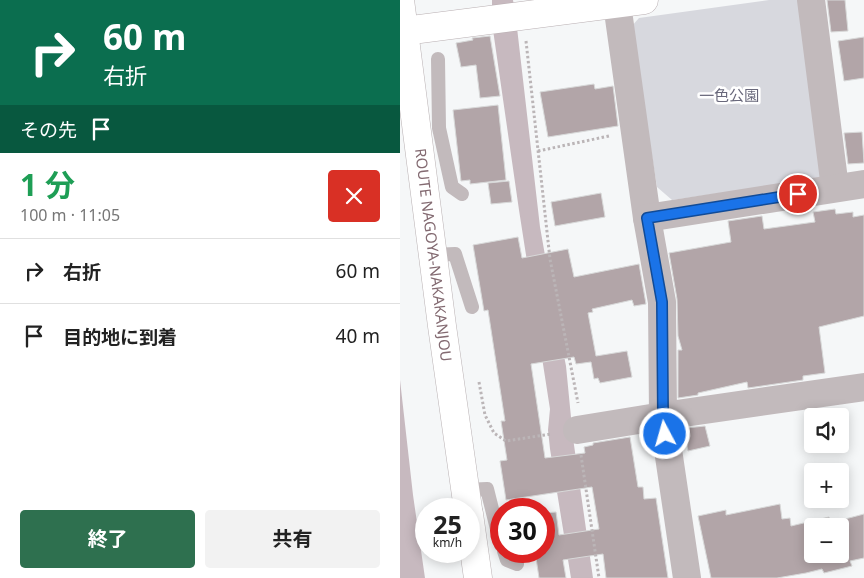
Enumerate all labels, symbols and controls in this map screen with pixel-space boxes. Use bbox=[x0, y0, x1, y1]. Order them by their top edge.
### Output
text: 60 m bbox=[103, 13, 186, 60]
icon: right bbox=[20, 20, 85, 85]
text: 右折 bbox=[103, 60, 147, 90]
park label: 一色公園 bbox=[699, 85, 759, 105]
icon: arrive bbox=[87, 115, 115, 143]
text: その先 bbox=[20, 117, 77, 143]
street label: ROUTE NAGOYA-NAKAKANJOU bbox=[411, 147, 457, 363]
text: 1 分 bbox=[20, 164, 75, 205]
button: close bbox=[328, 170, 380, 222]
pin bbox=[777, 173, 819, 215]
icon: arrive bbox=[784, 180, 812, 208]
text: 100 m · 11:05 bbox=[20, 204, 120, 226]
icon: right bbox=[20, 257, 48, 285]
text: 60 m bbox=[336, 258, 380, 284]
text: 右折 bbox=[63, 259, 101, 285]
icon: arrive bbox=[20, 322, 48, 350]
text: 40 m bbox=[336, 323, 380, 349]
text: 目的地に到着 bbox=[63, 324, 177, 350]
position arrow bbox=[638, 407, 690, 459]
map controls bbox=[804, 408, 849, 563]
button: sound bbox=[804, 408, 849, 453]
button: + bbox=[804, 463, 849, 508]
speed limit sign: 30 bbox=[490, 498, 555, 563]
text: 25 bbox=[433, 507, 462, 541]
button: 終了 bbox=[20, 510, 195, 568]
button: 共有 bbox=[205, 510, 380, 568]
button: − bbox=[804, 518, 849, 563]
text: km/h bbox=[433, 534, 462, 551]

